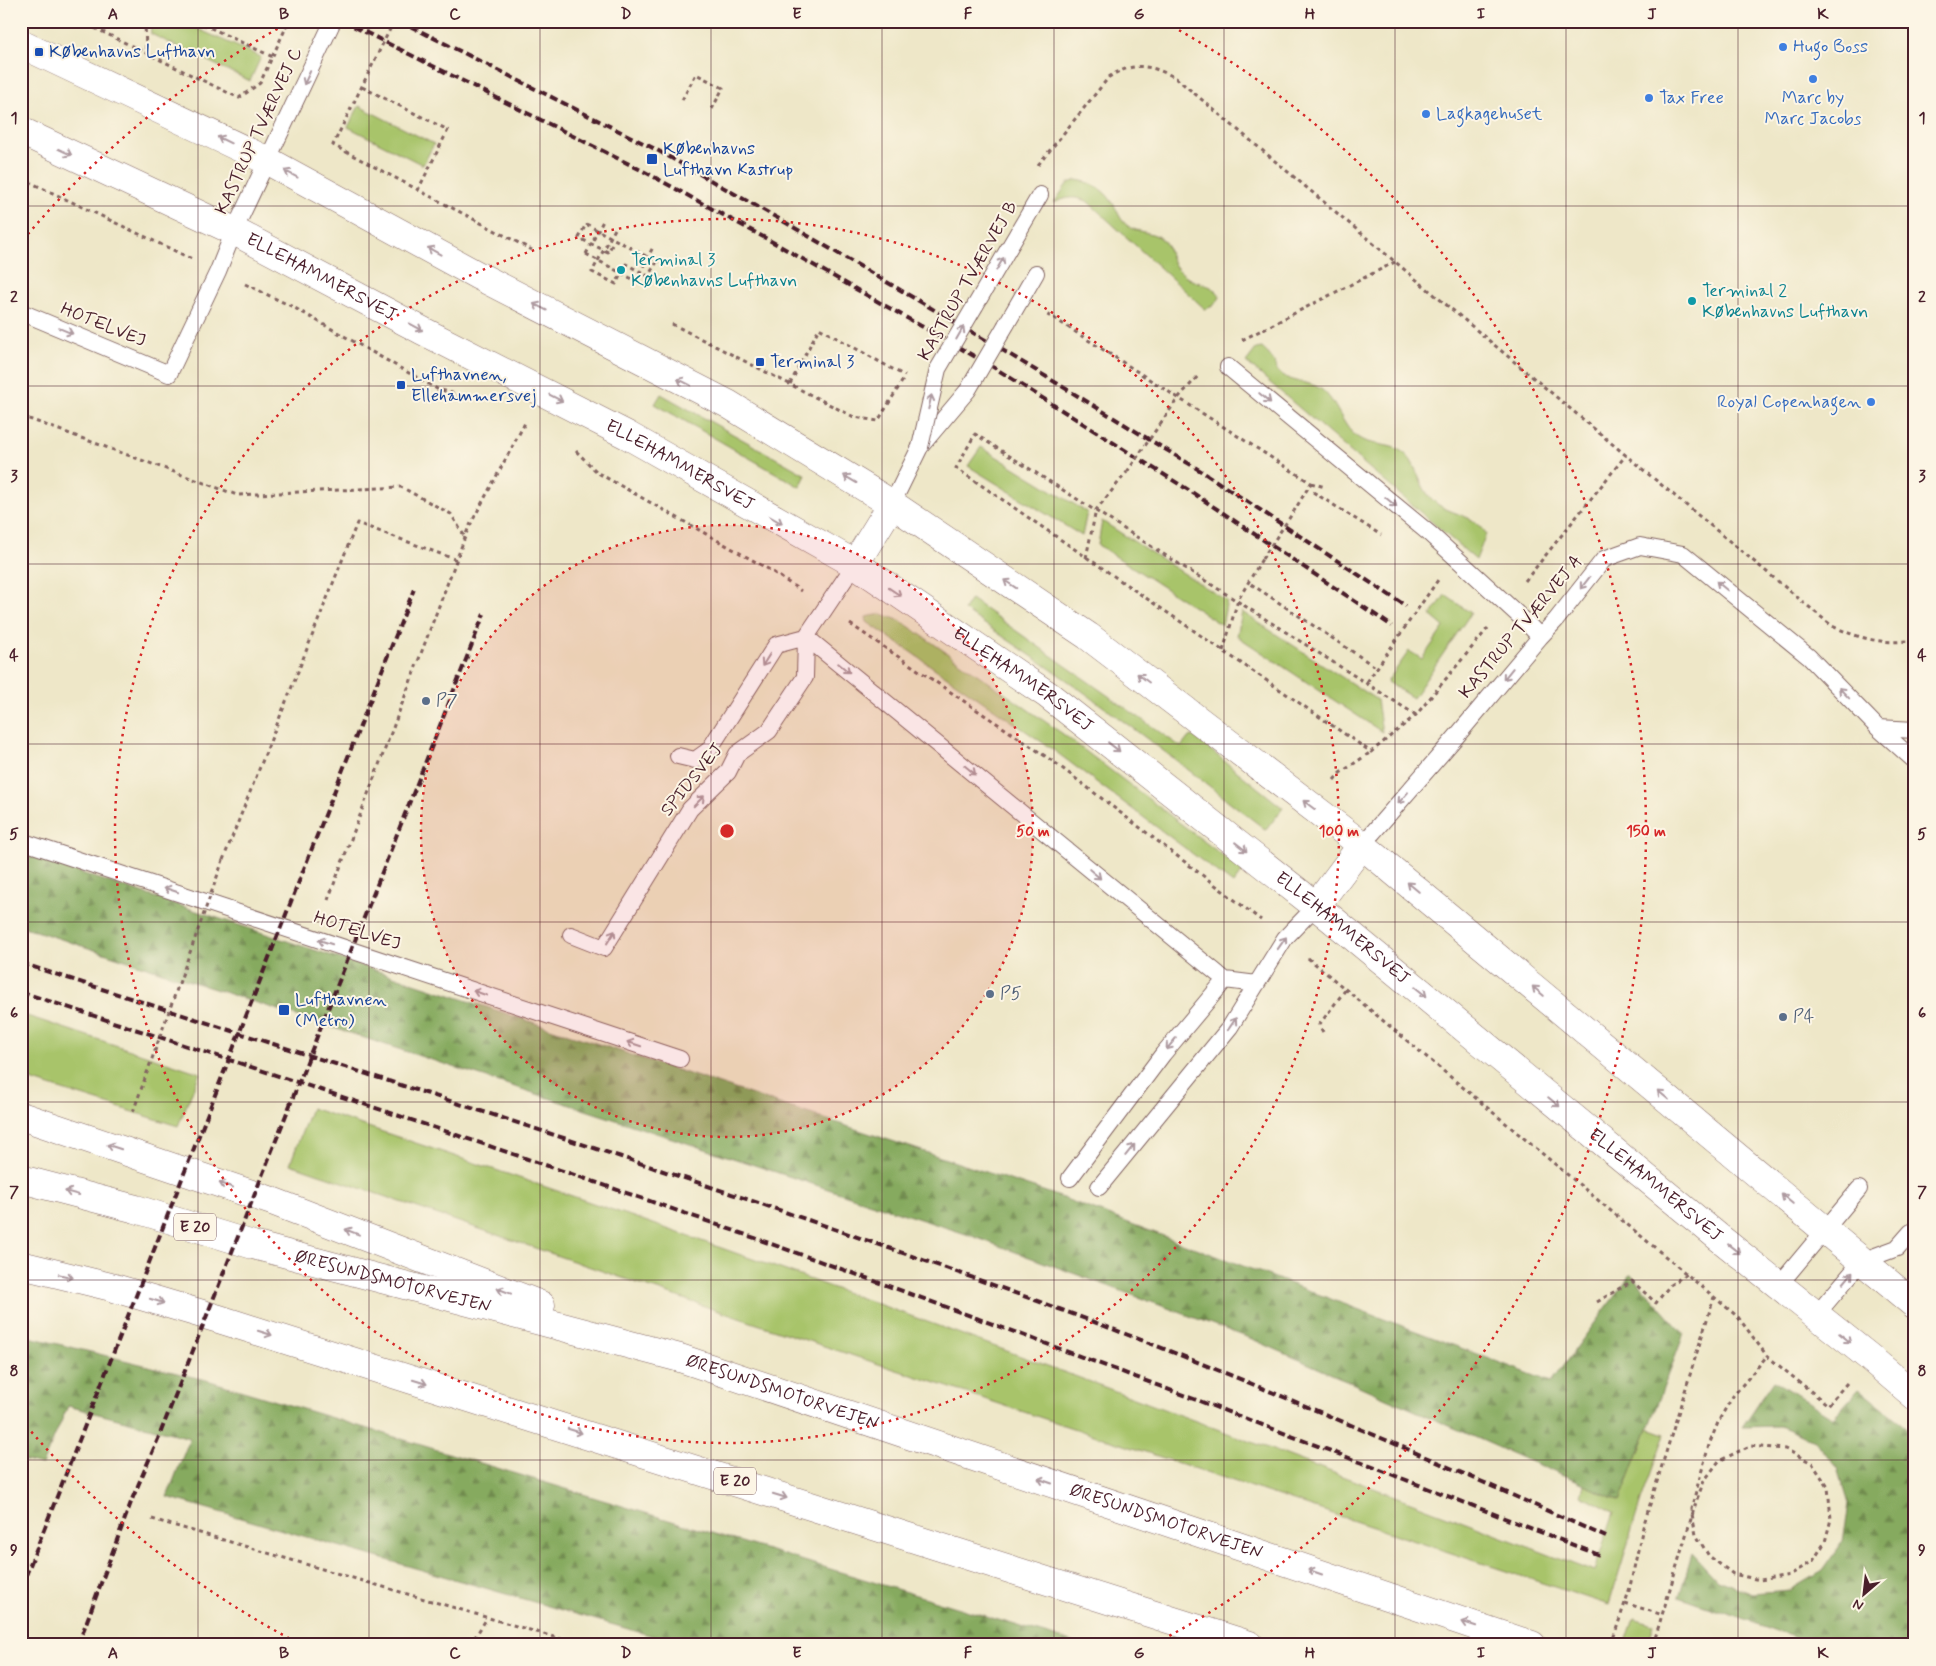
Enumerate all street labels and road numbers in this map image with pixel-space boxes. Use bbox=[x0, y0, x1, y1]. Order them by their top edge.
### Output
street label: KASTRUP TVÆRVEJ C bbox=[210, 43, 308, 218]
street label: KASTRUP TVÆRVEJ B bbox=[912, 197, 1024, 365]
street label: ELLEHAMMERSVEJ bbox=[242, 228, 401, 327]
street label: HOTELVEJ bbox=[57, 297, 149, 353]
street label: ELLEHAMMERSVEJ bbox=[602, 414, 759, 517]
street label: KASTRUP TVÆRVEJ A bbox=[1454, 550, 1588, 704]
street label: ELLEHAMMERSVEJ bbox=[948, 622, 1098, 738]
street label: SPIDSVEJ bbox=[655, 738, 729, 821]
street label: ELLEHAMMERSVEJ bbox=[1270, 866, 1415, 990]
street label: HOTELVEJ bbox=[311, 906, 403, 956]
street label: ELLEHAMMERSVEJ bbox=[1583, 1123, 1728, 1248]
road number: E 20 bbox=[174, 1214, 216, 1240]
street label: ØRESUNDSMOTORVEJEN bbox=[292, 1245, 494, 1319]
street label: ØRESUNDSMOTORVEJEN bbox=[683, 1349, 882, 1436]
road number: E 20 bbox=[714, 1468, 756, 1494]
street label: ØRESUNDSMOTORVEJEN bbox=[1067, 1478, 1266, 1565]

